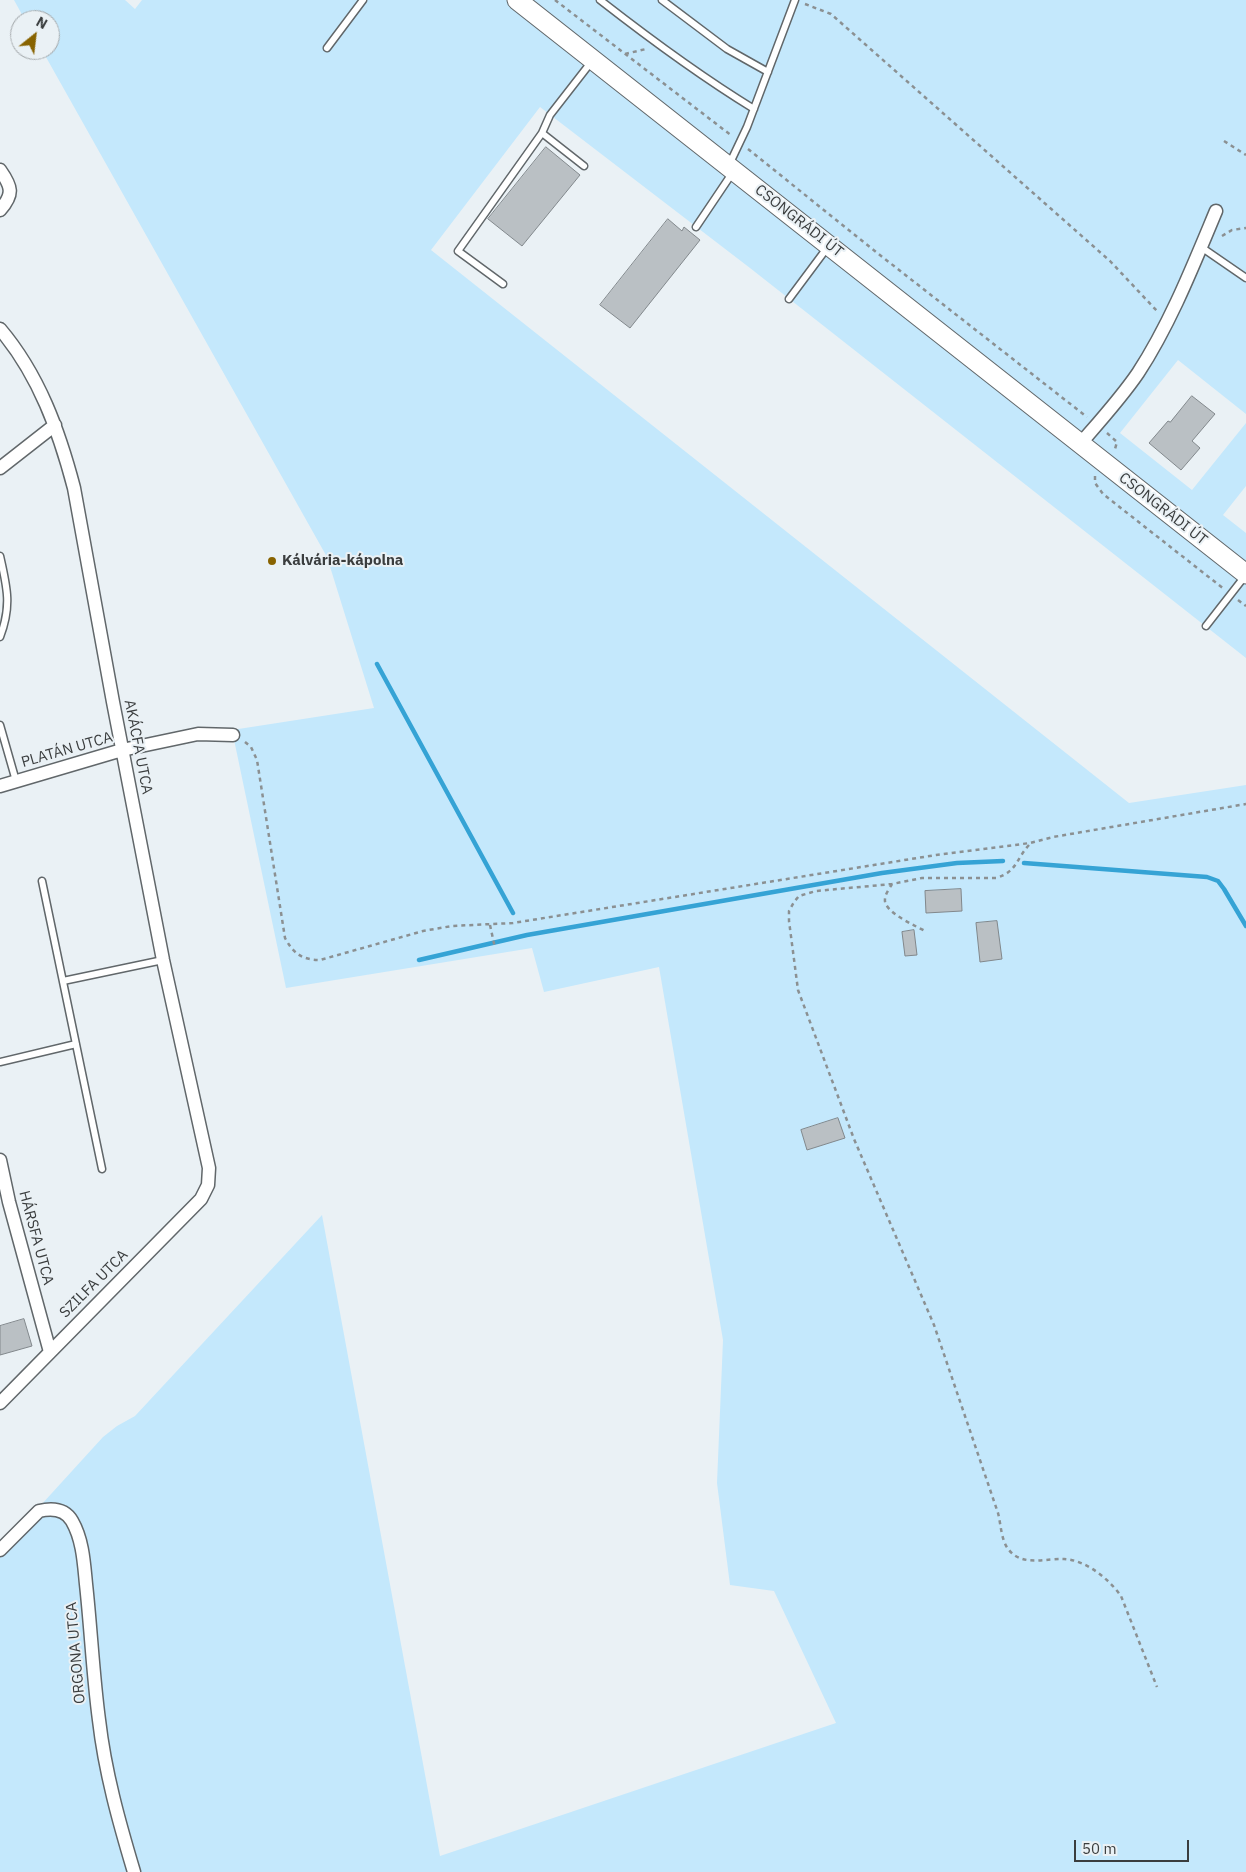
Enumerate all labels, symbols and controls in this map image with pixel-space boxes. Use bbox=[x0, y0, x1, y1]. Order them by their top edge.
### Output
north arrow bbox=[10, 10, 60, 60]
text: N bbox=[33, 12, 51, 33]
street label: CSONGRÁDI ÚT bbox=[751, 181, 847, 261]
street label: CSONGRÁDI ÚT bbox=[1115, 469, 1211, 549]
place label: Kálvária-kápolna bbox=[282, 552, 403, 570]
marker: Kálvária-kápolna bbox=[266, 555, 278, 567]
street label: AKÁCFA UTCA bbox=[120, 698, 156, 796]
street label: PLATÁN UTCA bbox=[19, 728, 115, 772]
street label: HÁRSFA UTCA bbox=[15, 1189, 57, 1287]
street label: SZILFA UTCA bbox=[56, 1246, 132, 1322]
street label: ORGONA UTCA bbox=[63, 1601, 89, 1705]
scale bar bbox=[1076, 1830, 1191, 1862]
text: 50 m bbox=[1082, 1839, 1117, 1858]

